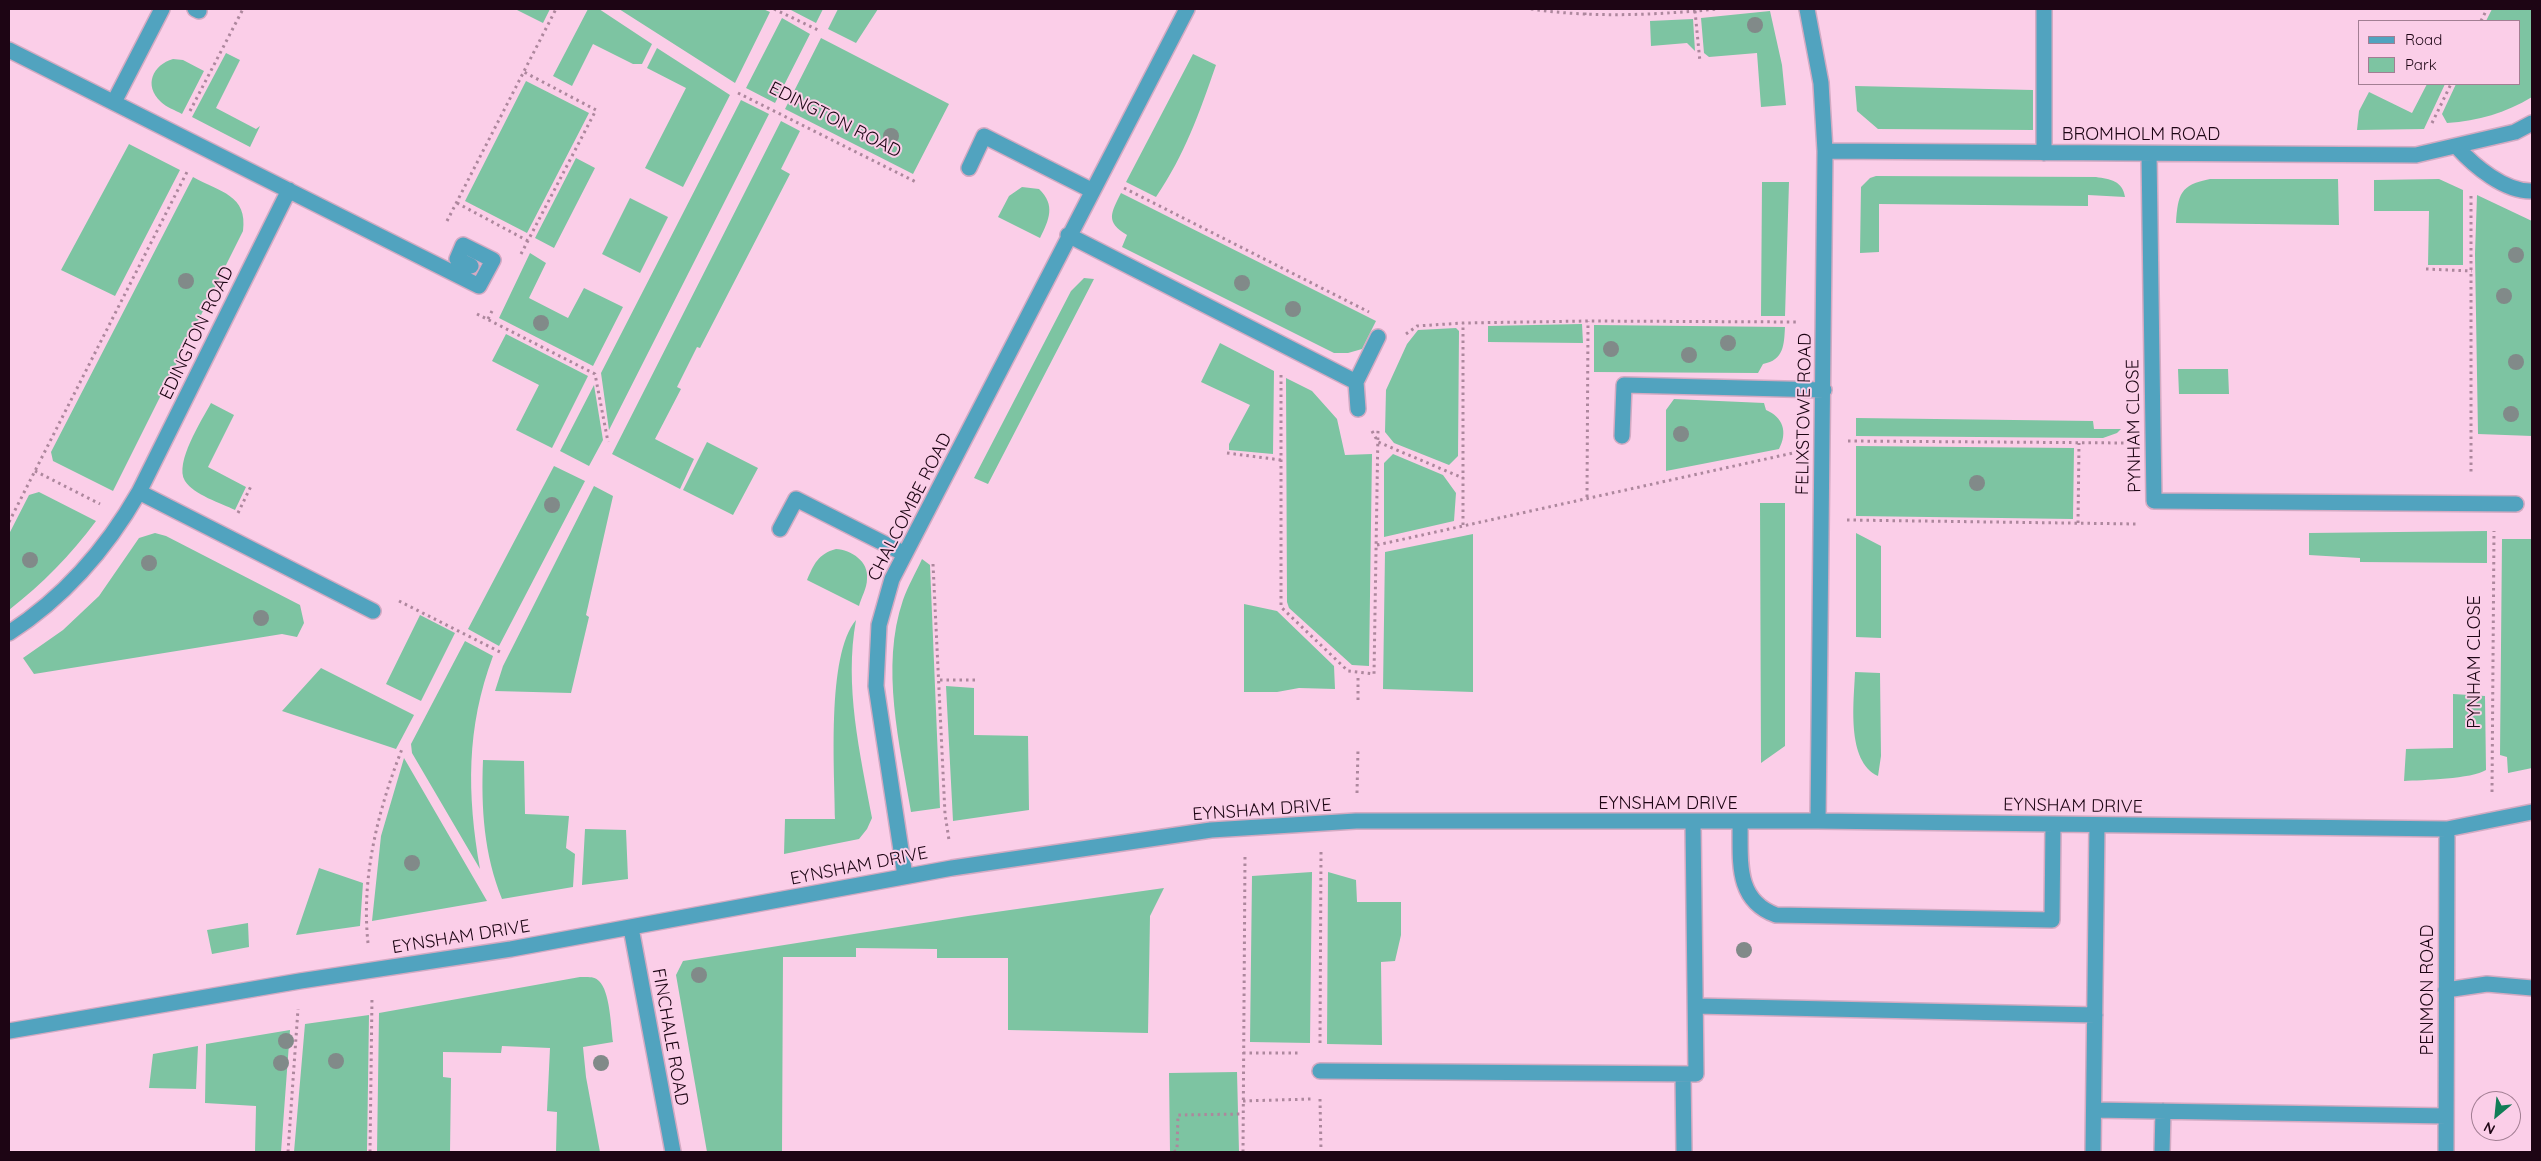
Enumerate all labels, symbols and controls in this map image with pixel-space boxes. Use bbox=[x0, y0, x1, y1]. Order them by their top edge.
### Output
legend bbox=[2358, 20, 2521, 85]
text: Road bbox=[2405, 30, 2442, 49]
text: Park bbox=[2405, 55, 2437, 74]
street label: EDINGTON ROAD bbox=[765, 77, 905, 163]
street label: BROMHOLM ROAD bbox=[2062, 124, 2220, 146]
street label: EDINGTON ROAD bbox=[155, 263, 239, 403]
street label: FELIXSTOWE ROAD bbox=[1792, 333, 1816, 495]
street label: PYNHAM CLOSE bbox=[2122, 359, 2146, 493]
street label: CHALCOMBE ROAD bbox=[863, 429, 957, 585]
street label: PYNHAM CLOSE bbox=[2464, 595, 2486, 729]
street label: EYNSHAM DRIVE bbox=[1598, 793, 1738, 815]
street label: EYNSHAM DRIVE bbox=[1192, 794, 1332, 826]
street label: EYNSHAM DRIVE bbox=[2003, 794, 2143, 818]
street label: EYNSHAM DRIVE bbox=[788, 842, 930, 890]
street label: EYNSHAM DRIVE bbox=[390, 915, 532, 959]
street label: PENMON ROAD bbox=[2417, 925, 2439, 1055]
street label: FINCHALE ROAD bbox=[647, 967, 693, 1107]
north arrow bbox=[2471, 1091, 2521, 1141]
text: N bbox=[2481, 1118, 2498, 1139]

